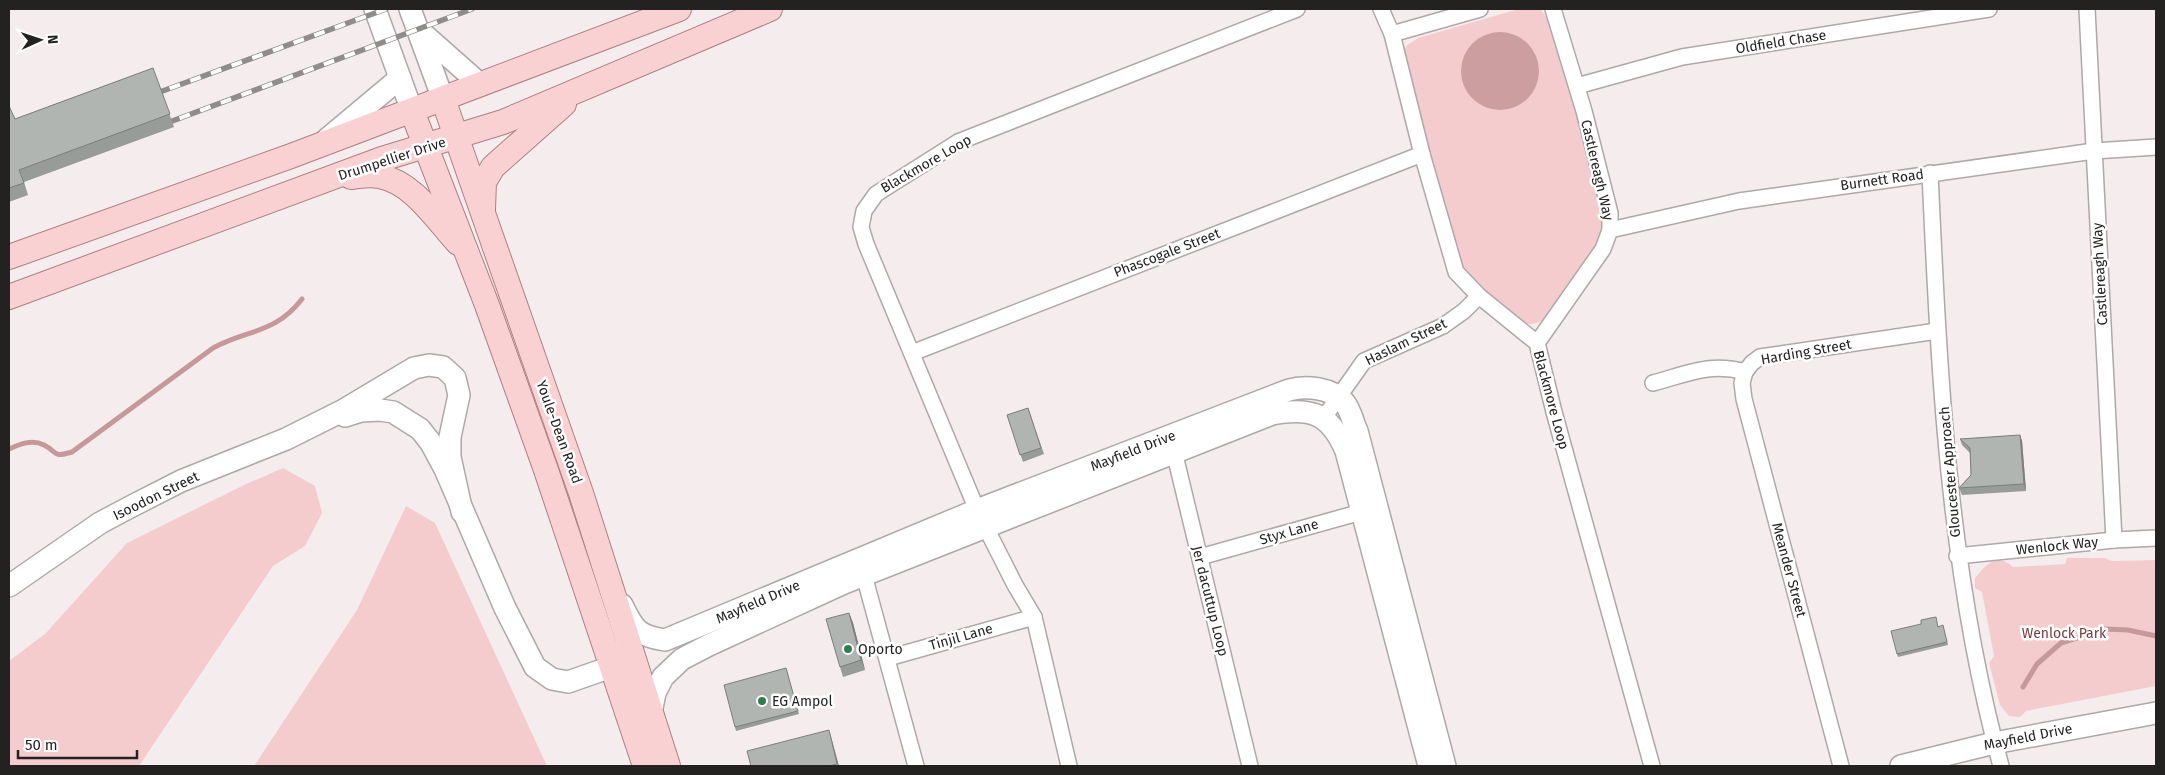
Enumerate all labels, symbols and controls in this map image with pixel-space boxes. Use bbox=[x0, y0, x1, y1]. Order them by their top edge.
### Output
north arrow bbox=[15, 15, 65, 65]
street label: Oldfield Chase bbox=[1735, 26, 1827, 58]
text: N bbox=[44, 34, 61, 44]
street label: Castlereagh Way bbox=[1577, 118, 1617, 222]
street label: Blackmore Loop bbox=[878, 131, 974, 197]
street label: Drumpellier Drive bbox=[336, 134, 448, 184]
street label: Burnett Road bbox=[1839, 166, 1925, 194]
street label: Castlereagh Way bbox=[2089, 222, 2111, 326]
street label: Phascogale Street bbox=[1111, 225, 1223, 281]
street label: Haslam Street bbox=[1362, 314, 1451, 369]
street label: Harding Street bbox=[1759, 336, 1854, 368]
street label: Blackmore Loop bbox=[1530, 349, 1572, 451]
street label: Youle-Dean Road bbox=[532, 378, 586, 486]
street label: Gloucester Approach bbox=[1936, 406, 1964, 538]
street label: Mayfield Drive bbox=[1088, 427, 1178, 475]
street label: Isoodon Street bbox=[110, 467, 203, 524]
street label: Styx Lane bbox=[1258, 516, 1320, 548]
street label: Meander Street bbox=[1768, 521, 1810, 620]
street label: Wenlock Way bbox=[2015, 533, 2099, 559]
street label: Jer dacuttup Loop bbox=[1188, 544, 1232, 658]
street label: Mayfield Drive bbox=[713, 577, 803, 627]
street label: Tinjil Lane bbox=[927, 620, 995, 654]
park label: Wenlock Park bbox=[2022, 625, 2107, 642]
place label: Oporto bbox=[858, 641, 903, 658]
marker: Oporto bbox=[842, 643, 854, 655]
place label: EG Ampol bbox=[772, 693, 832, 710]
marker: EG Ampol bbox=[756, 695, 768, 707]
street label: Mayfield Drive bbox=[1982, 720, 2074, 754]
scale bar bbox=[18, 728, 136, 760]
text: 50 m bbox=[25, 736, 58, 754]

